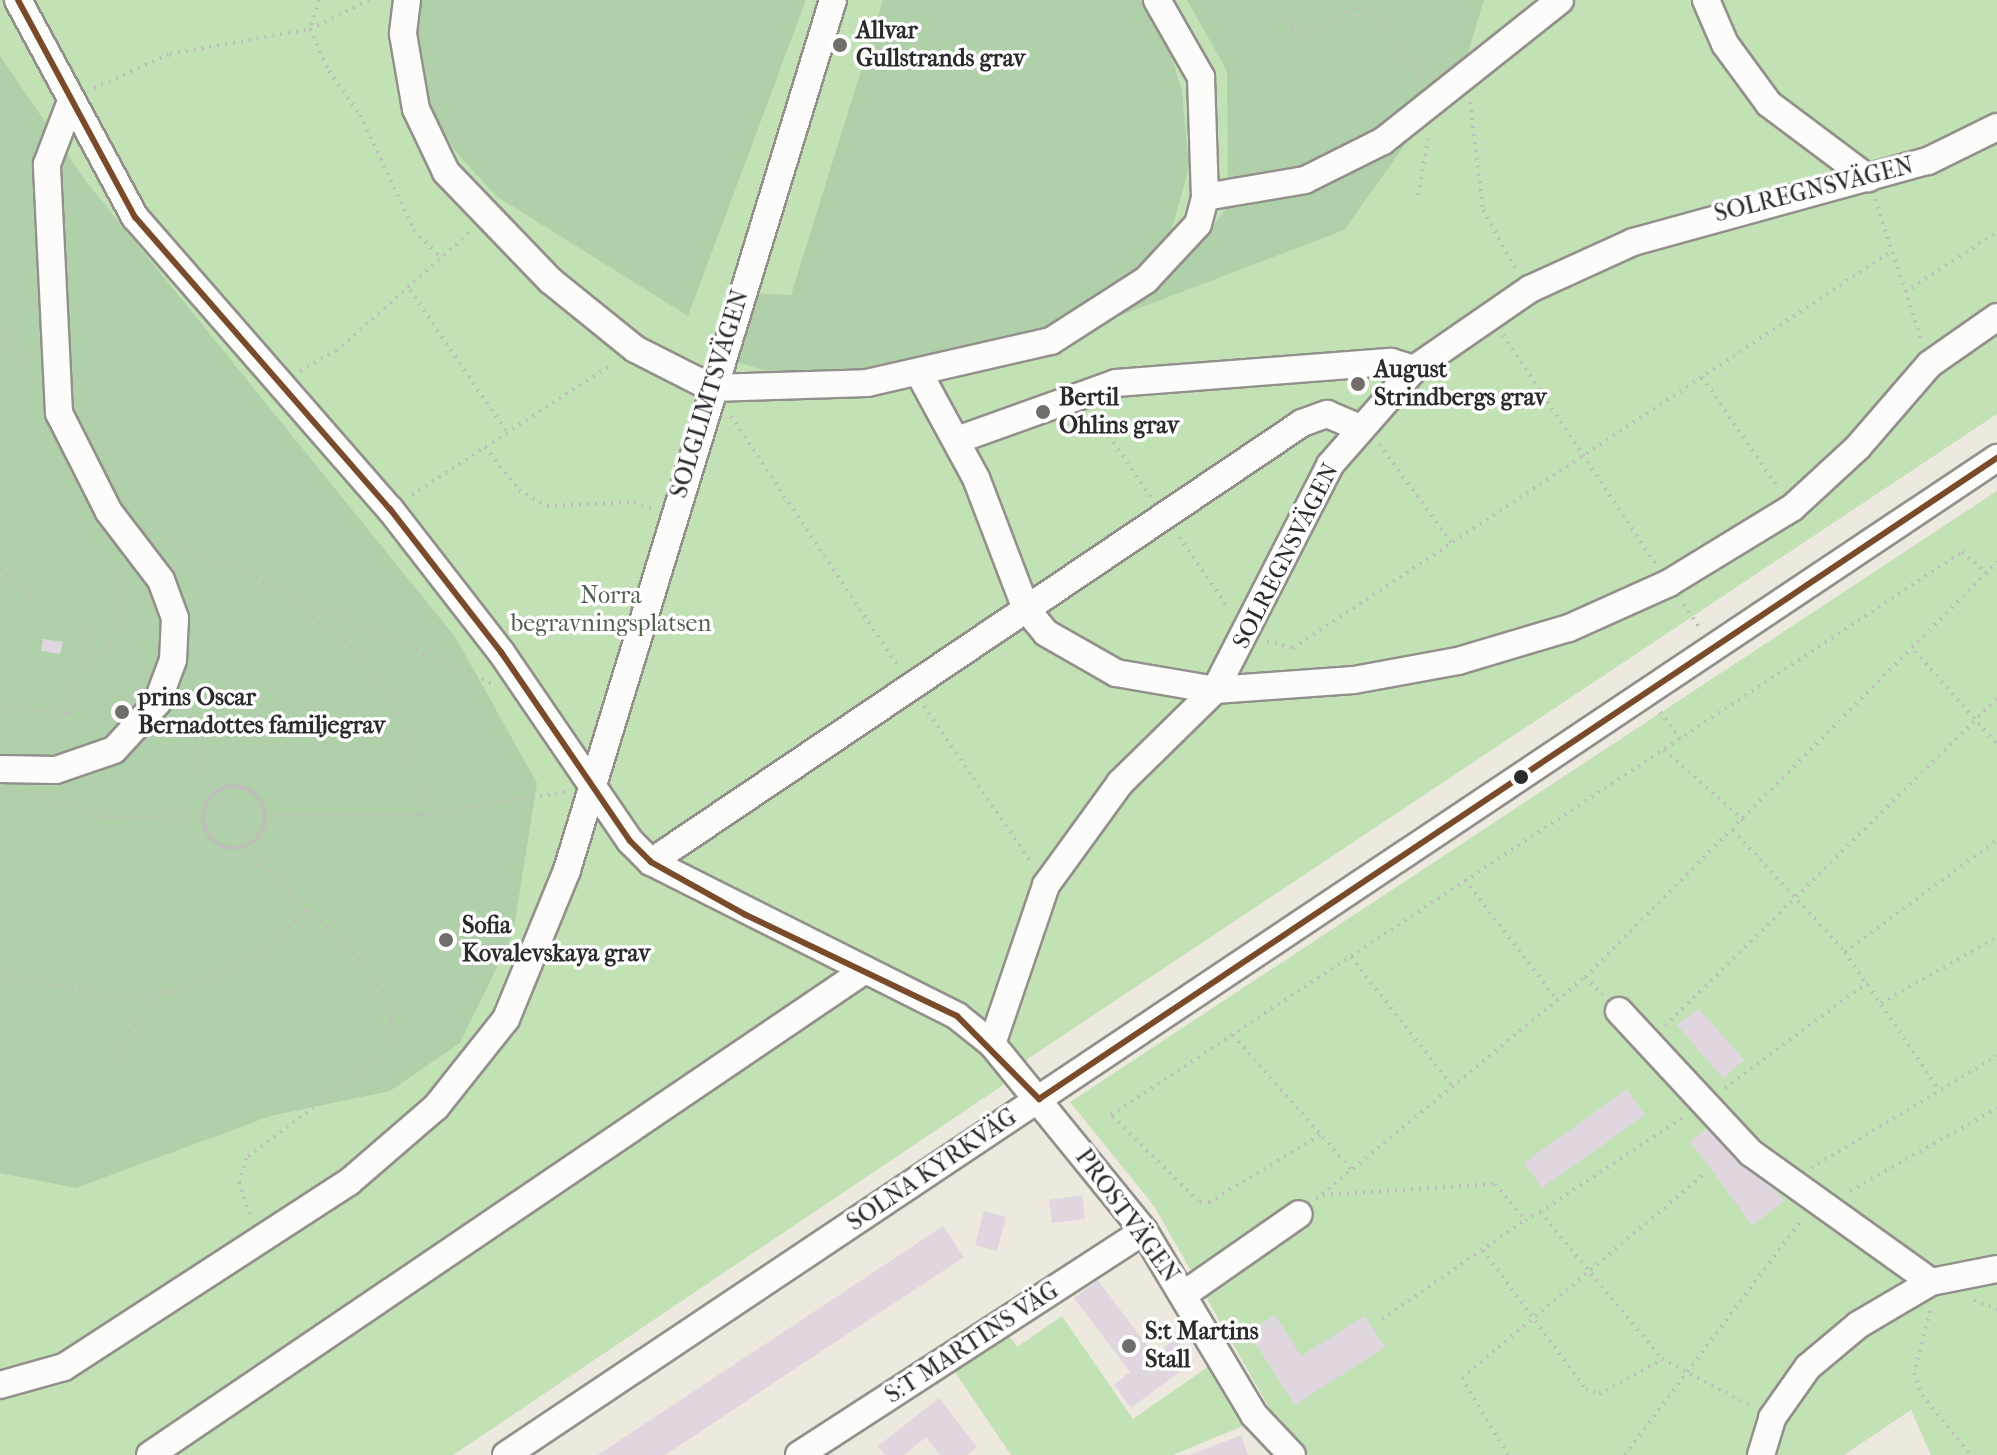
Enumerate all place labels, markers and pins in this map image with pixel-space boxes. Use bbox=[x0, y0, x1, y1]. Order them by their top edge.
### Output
place label: Allvar Gullstrands grav bbox=[856, 17, 1025, 73]
marker: Allvar Gullstrands grav bbox=[831, 36, 849, 54]
place label: August Strindbergs grav bbox=[1374, 356, 1546, 412]
marker: August Strindbergs grav bbox=[1349, 375, 1367, 393]
place label: Bertil Ohlins grav bbox=[1059, 384, 1179, 440]
marker: Bertil Ohlins grav bbox=[1034, 403, 1052, 421]
place label: prins Oscar Bernadottes familjegrav bbox=[138, 684, 385, 740]
marker: prins Oscar Bernadottes familjegrav bbox=[113, 703, 131, 721]
unlabelled marker bbox=[1513, 769, 1529, 785]
place label: Sofia Kovalevskaya grav bbox=[462, 912, 650, 968]
marker: Sofia Kovalevskaya grav bbox=[437, 931, 455, 949]
place label: S:t Martins Stall bbox=[1145, 1318, 1259, 1374]
marker: S:t Martins Stall bbox=[1120, 1337, 1138, 1355]

